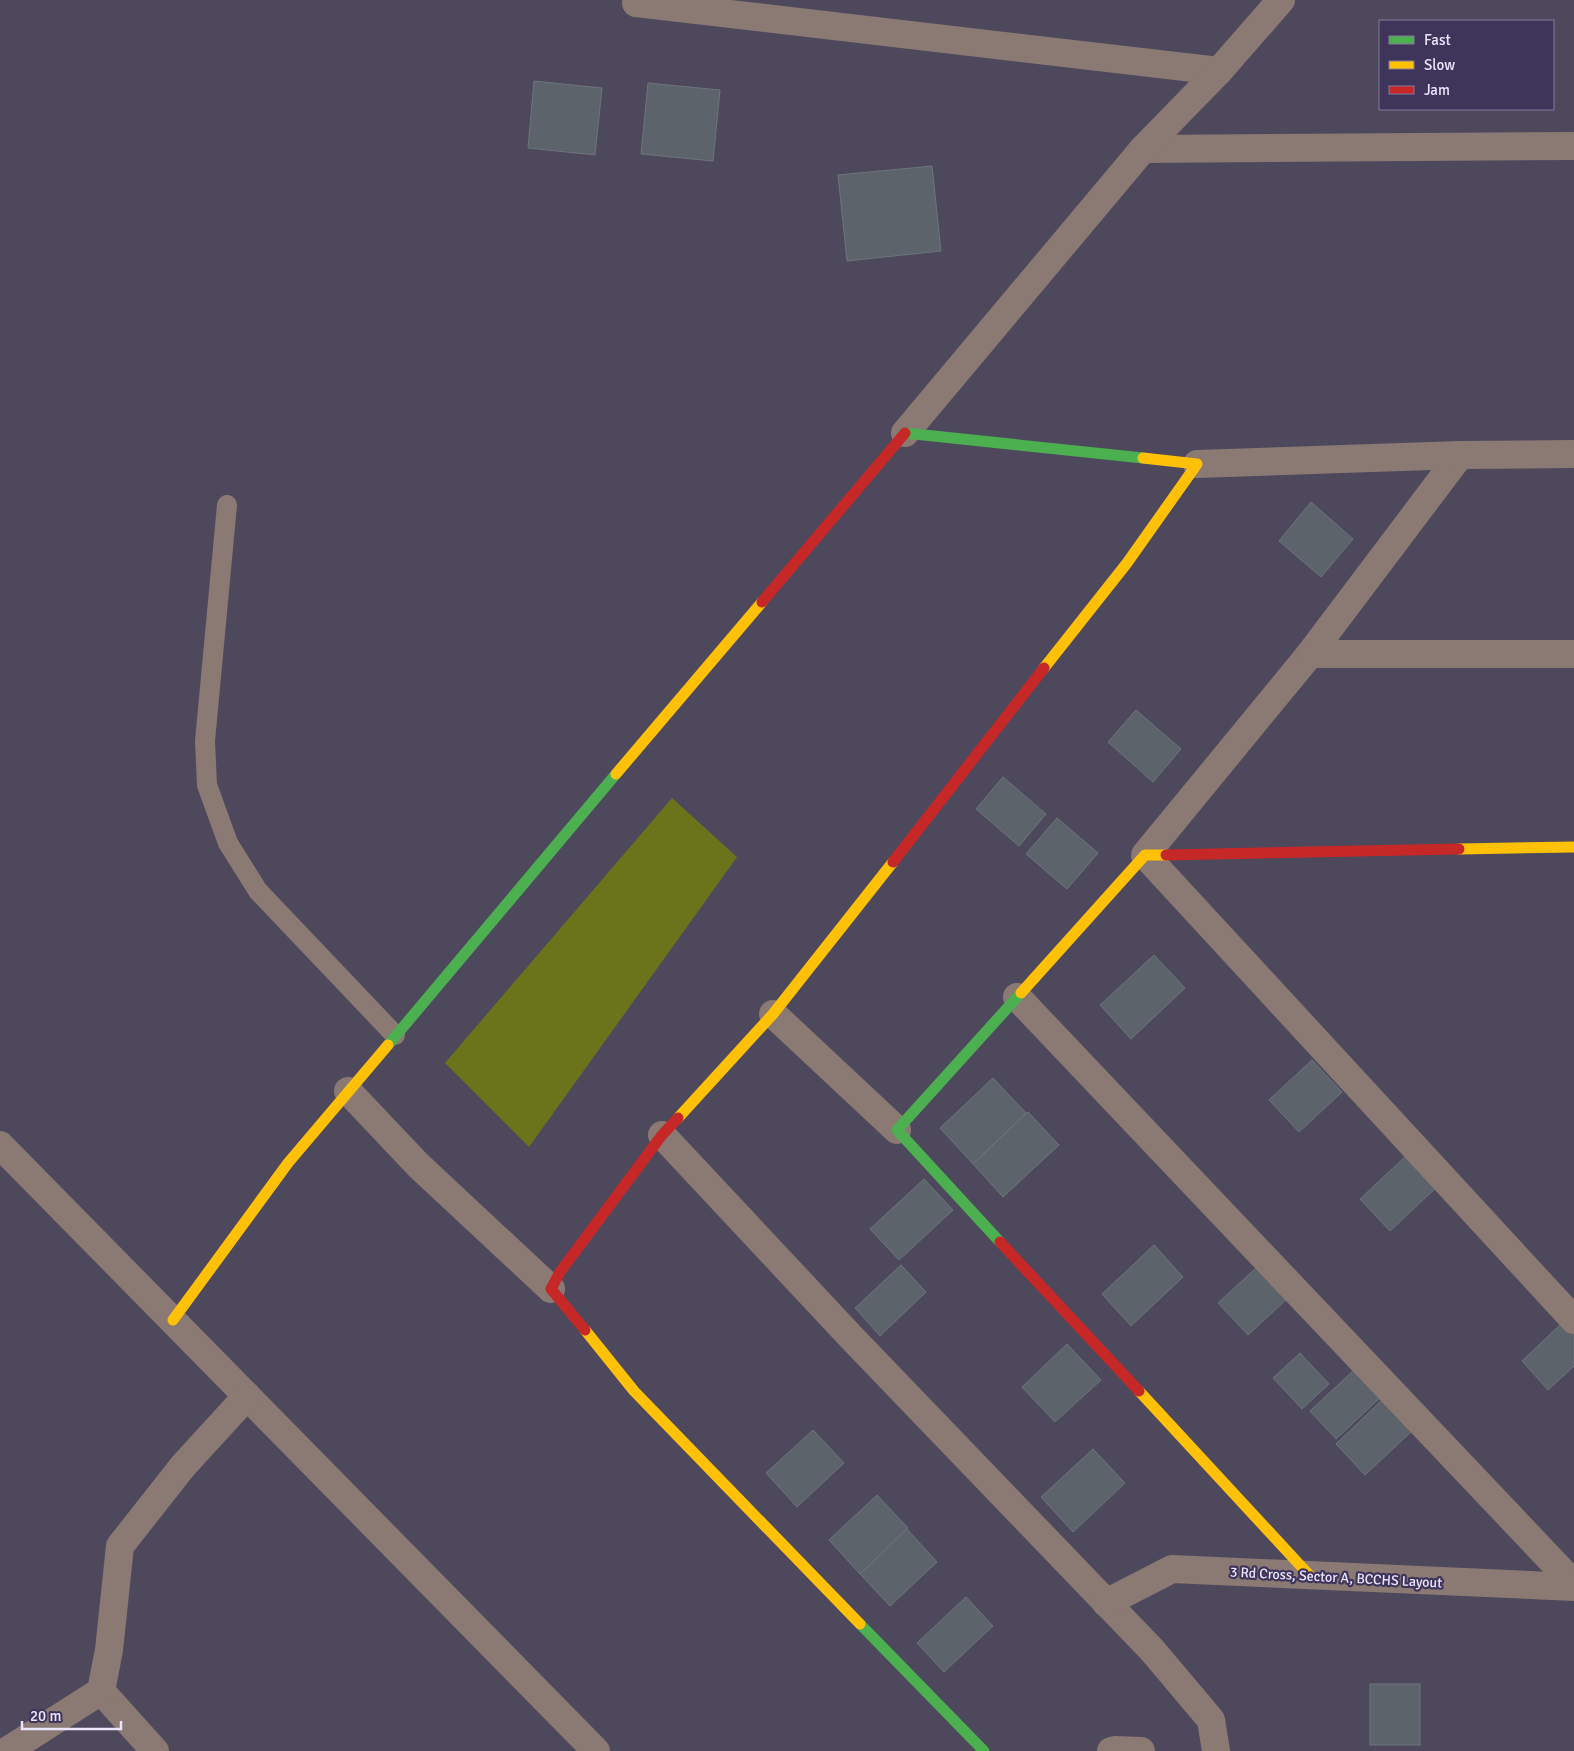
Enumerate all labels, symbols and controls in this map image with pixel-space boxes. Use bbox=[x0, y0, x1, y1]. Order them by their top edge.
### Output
legend bbox=[1379, 20, 1554, 110]
text: Fast bbox=[1424, 31, 1451, 49]
text: Slow bbox=[1424, 56, 1455, 74]
text: Jam bbox=[1424, 81, 1450, 99]
street label: 3 Rd Cross, Sector A, BCCHS Layout bbox=[1229, 1563, 1443, 1592]
scale bar bbox=[22, 1698, 121, 1730]
text: 20 m bbox=[30, 1707, 61, 1725]

